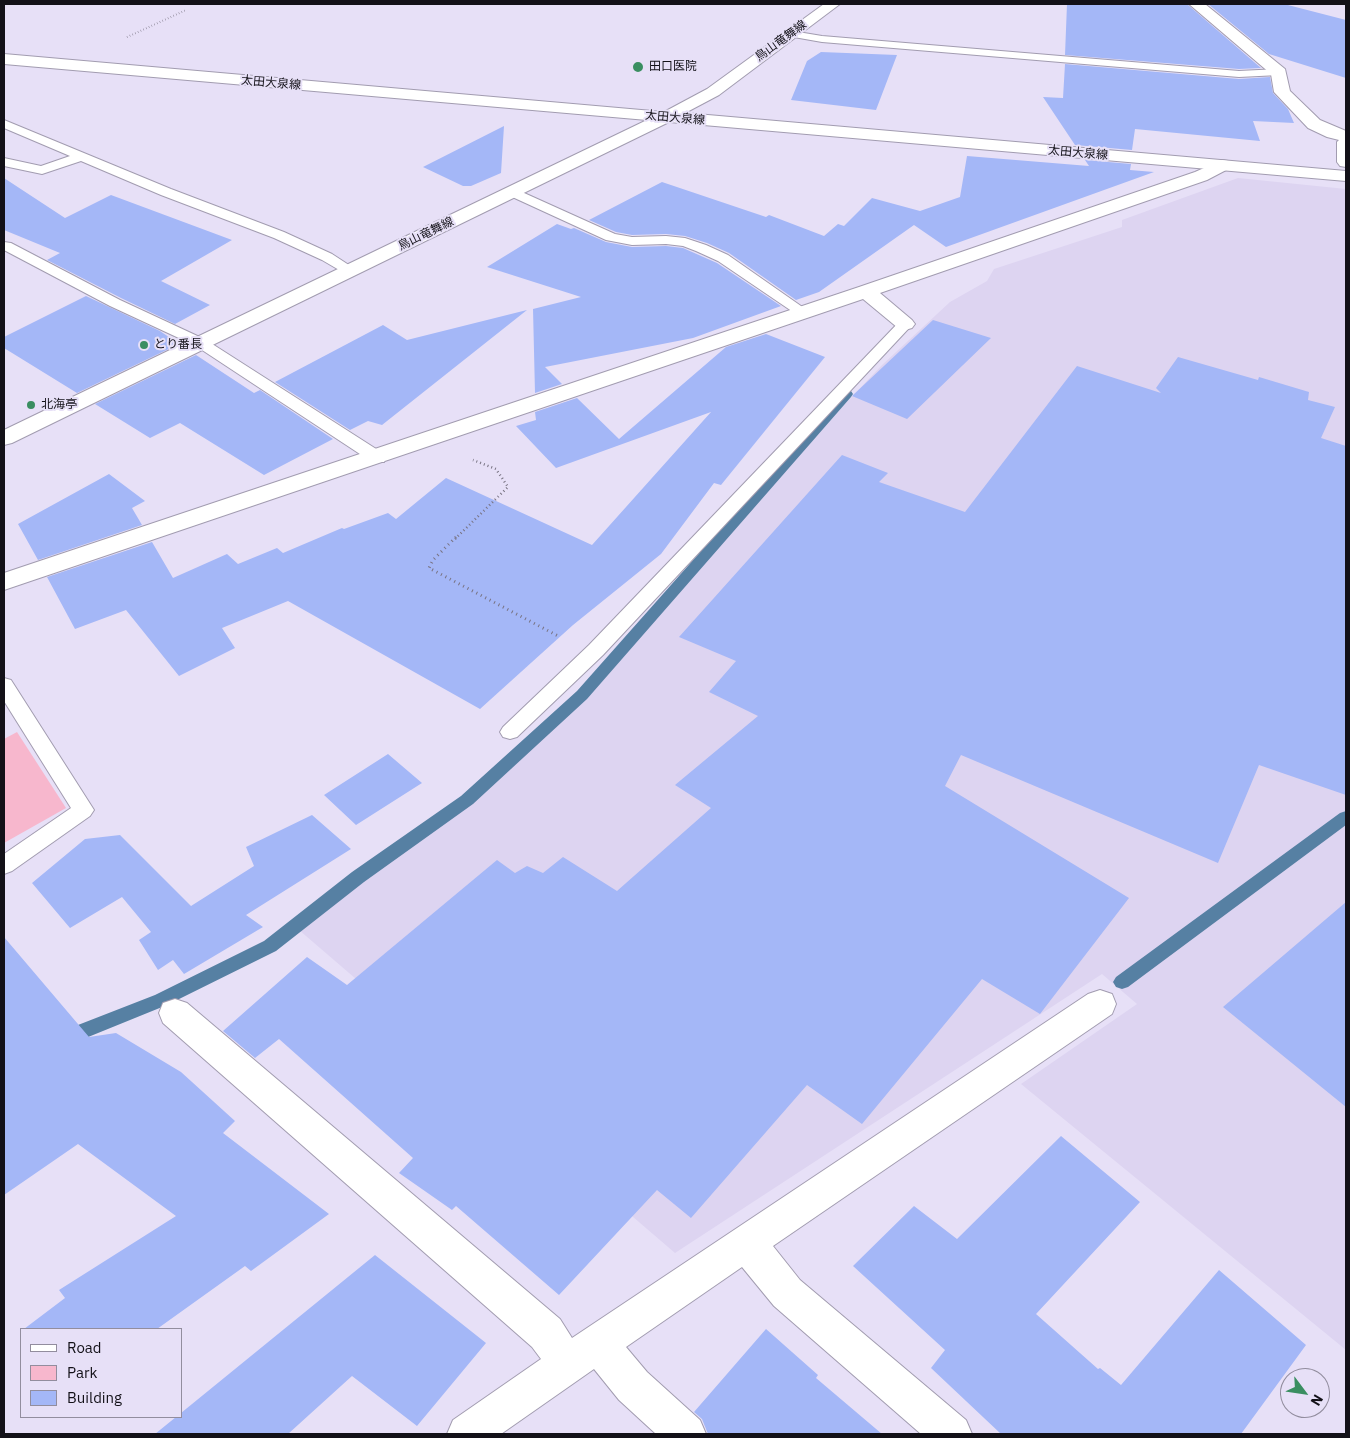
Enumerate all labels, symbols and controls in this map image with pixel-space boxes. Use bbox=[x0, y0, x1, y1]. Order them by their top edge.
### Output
street label: 鳥山竜舞線 bbox=[752, 18, 810, 64]
marker: 田口医院 bbox=[631, 60, 645, 74]
place label: 田口医院 bbox=[649, 60, 697, 74]
street label: 太田大泉線 bbox=[240, 73, 302, 93]
street label: 太田大泉線 bbox=[644, 108, 706, 128]
street label: 太田大泉線 bbox=[1047, 143, 1109, 163]
street label: 鳥山竜舞線 bbox=[396, 214, 456, 254]
place label: とり番長 bbox=[154, 338, 202, 352]
marker: とり番長 bbox=[138, 339, 150, 351]
place label: 北海亭 bbox=[41, 398, 77, 412]
marker: 北海亭 bbox=[25, 399, 37, 411]
legend bbox=[20, 1328, 182, 1418]
text: Road bbox=[67, 1338, 102, 1357]
text: Park bbox=[67, 1363, 97, 1382]
north arrow bbox=[1280, 1368, 1330, 1418]
text: Building bbox=[67, 1388, 122, 1407]
text: N bbox=[1307, 1391, 1327, 1409]

